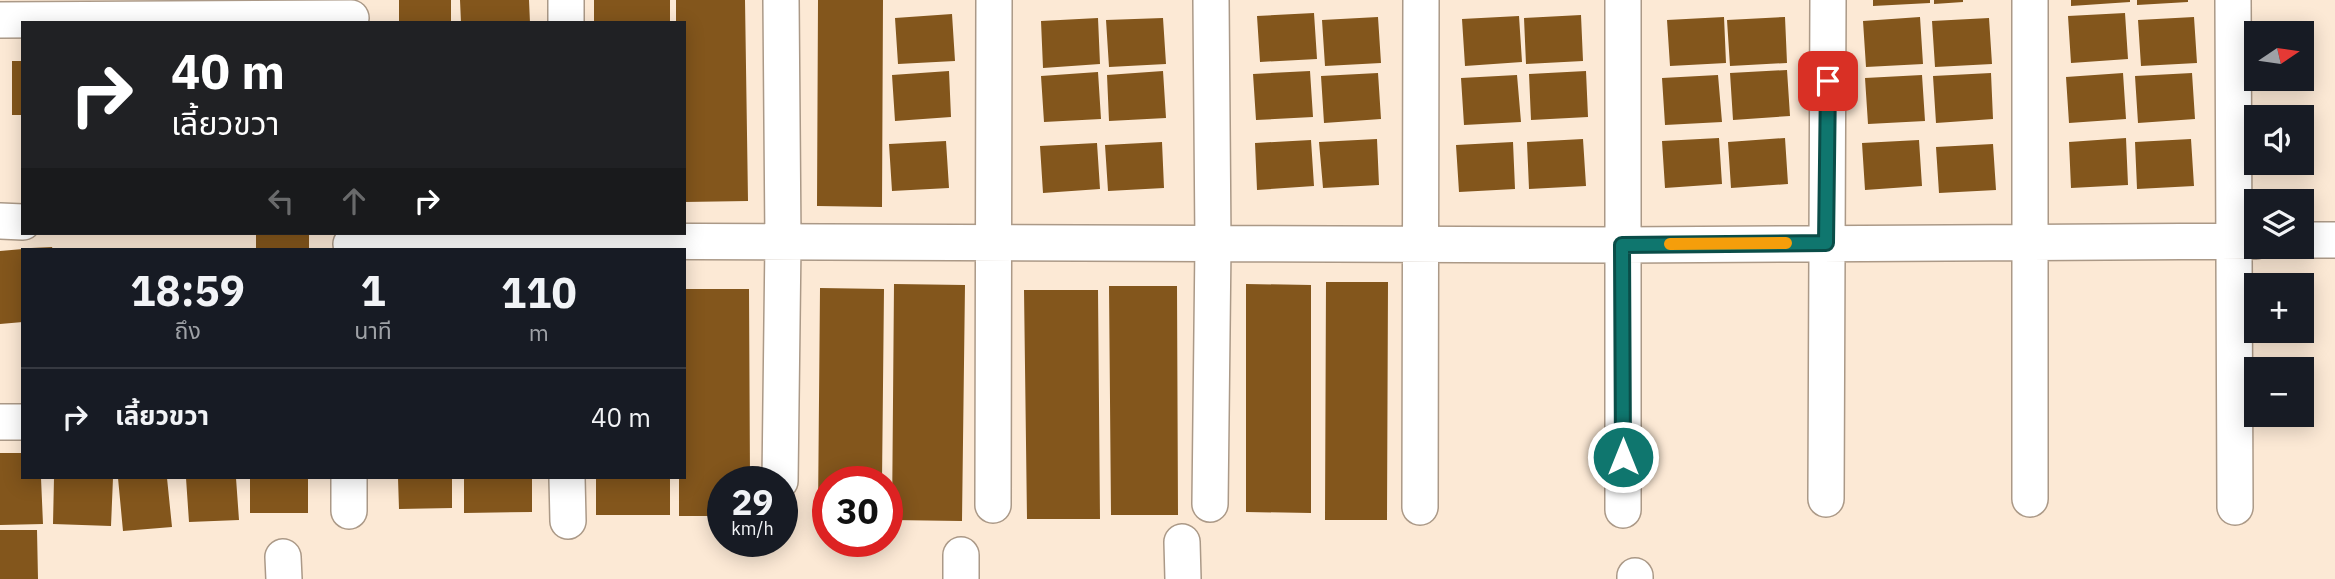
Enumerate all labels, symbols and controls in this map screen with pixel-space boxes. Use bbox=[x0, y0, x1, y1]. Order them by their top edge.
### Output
north arrow bbox=[2244, 21, 2314, 91]
map controls bbox=[2244, 21, 2314, 427]
text: 40 m bbox=[171, 39, 285, 102]
icon: right bbox=[56, 49, 147, 140]
pin bbox=[1798, 51, 1858, 111]
icon: arrive bbox=[1809, 62, 1847, 100]
text: เลี้ยวขวา bbox=[171, 102, 279, 144]
button: sound bbox=[2244, 105, 2314, 175]
icon: left bbox=[262, 182, 300, 220]
icon: ahead bbox=[335, 182, 373, 220]
icon: right bbox=[408, 182, 446, 220]
button: layers bbox=[2244, 189, 2314, 259]
text: 18:59 bbox=[130, 263, 245, 318]
text: 1 bbox=[360, 263, 386, 318]
text: 110 bbox=[501, 265, 577, 320]
button: + bbox=[2244, 273, 2314, 343]
text: ถึง bbox=[175, 315, 201, 345]
text: นาที bbox=[354, 315, 392, 345]
text: m bbox=[529, 317, 549, 347]
button: − bbox=[2244, 357, 2314, 427]
icon: right bbox=[56, 398, 94, 436]
text: เลี้ยวขวา bbox=[115, 398, 209, 432]
text: 40 m bbox=[591, 400, 651, 434]
position arrow bbox=[1586, 420, 1660, 494]
speed limit sign: 30 bbox=[812, 466, 903, 557]
text: 29 bbox=[731, 479, 774, 525]
text: km/h bbox=[731, 517, 774, 540]

